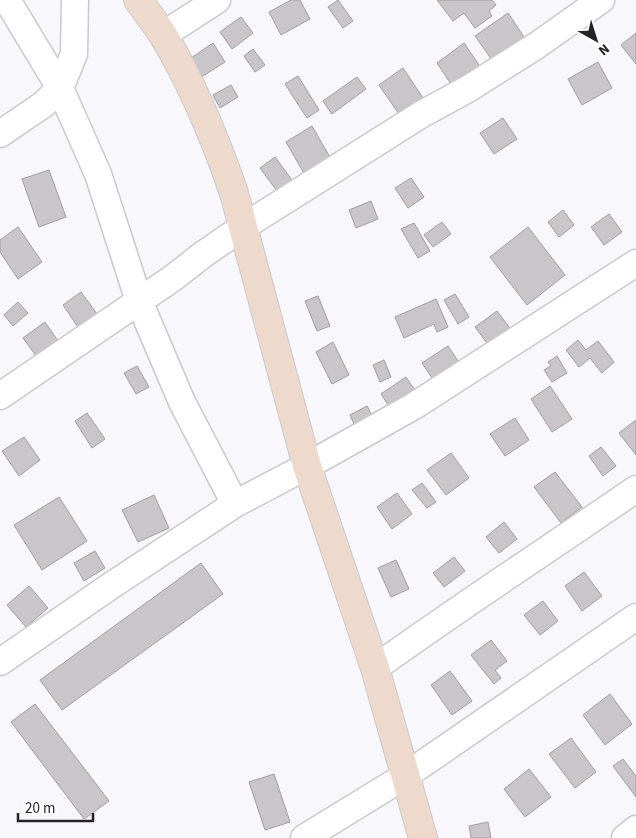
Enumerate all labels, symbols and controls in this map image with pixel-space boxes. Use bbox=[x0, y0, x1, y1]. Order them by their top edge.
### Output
north arrow bbox=[571, 15, 621, 65]
text: N bbox=[594, 39, 613, 60]
scale bar bbox=[18, 790, 92, 822]
text: 20 m bbox=[25, 798, 55, 819]

